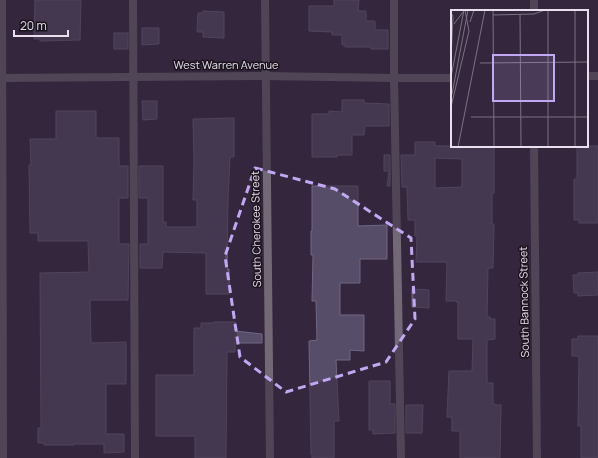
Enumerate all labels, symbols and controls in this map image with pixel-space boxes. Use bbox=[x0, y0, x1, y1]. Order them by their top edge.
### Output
inset map bbox=[451, 10, 588, 147]
scale bar bbox=[14, 12, 68, 38]
text: 20 m bbox=[20, 17, 47, 34]
street label: West Warren Avenue bbox=[174, 57, 279, 72]
street label: South Cherokee Street bbox=[247, 170, 264, 288]
street label: South Bannock Street bbox=[515, 246, 532, 358]

